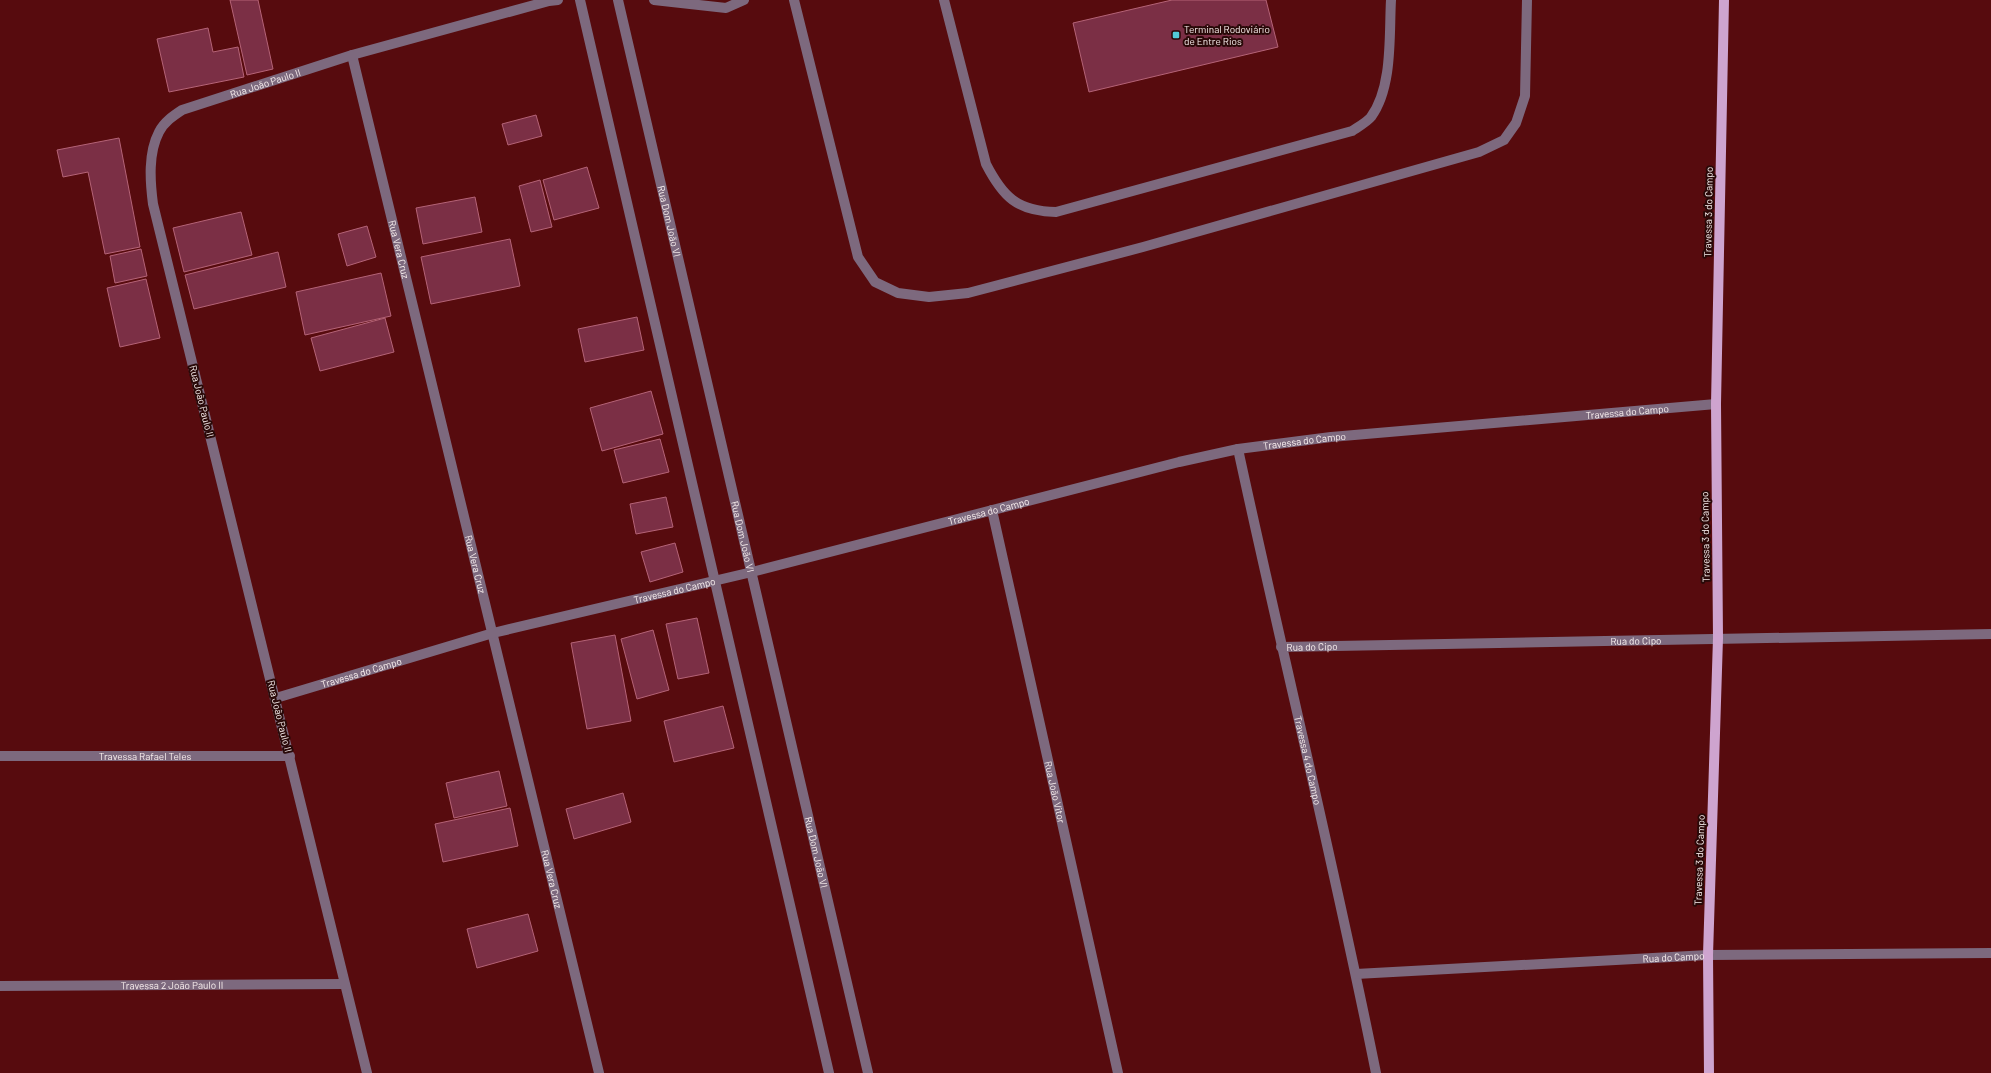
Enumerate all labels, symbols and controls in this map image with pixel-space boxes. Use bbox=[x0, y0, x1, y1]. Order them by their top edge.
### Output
place label: Terminal Rodoviário de Entre Rios bbox=[1184, 23, 1270, 47]
marker: Terminal Rodoviário de Entre Rios bbox=[1171, 30, 1181, 40]
street label: Rua João Paulo II bbox=[228, 66, 302, 100]
street label: Travessa 3 do Campo bbox=[1701, 167, 1715, 257]
street label: Rua Dom João VI bbox=[655, 184, 684, 258]
street label: Rua Vera Cruz bbox=[386, 219, 412, 280]
street label: Rua João Paulo II bbox=[187, 364, 217, 438]
street label: Travessa do Campo bbox=[1585, 402, 1669, 421]
street label: Travessa do Campo bbox=[1262, 430, 1346, 452]
street label: Travessa 3 do Campo bbox=[1698, 492, 1712, 582]
street label: Travessa do Campo bbox=[947, 495, 1031, 527]
street label: Rua Dom João VI bbox=[729, 500, 757, 573]
street label: Rua Vera Cruz bbox=[463, 534, 489, 595]
street label: Travessa do Campo bbox=[632, 575, 717, 606]
street label: Rua do Cipo bbox=[1610, 634, 1662, 647]
street label: Rua do Cipo bbox=[1286, 640, 1338, 653]
street label: Travessa do Campo bbox=[320, 655, 403, 690]
street label: Rua João Paulo II bbox=[265, 679, 295, 753]
street label: Travessa 4 do Campo bbox=[1292, 714, 1324, 806]
street label: Travessa Rafael Teles bbox=[99, 750, 191, 762]
street label: Rua João Vitor bbox=[1042, 760, 1068, 825]
street label: Rua Dom João VI bbox=[802, 815, 831, 889]
street label: Travessa 3 do Campo bbox=[1691, 815, 1707, 905]
street label: Rua Vera Cruz bbox=[539, 849, 565, 910]
street label: Rua do Campo bbox=[1642, 949, 1705, 965]
street label: Travessa 2 João Paulo II bbox=[121, 979, 223, 991]

